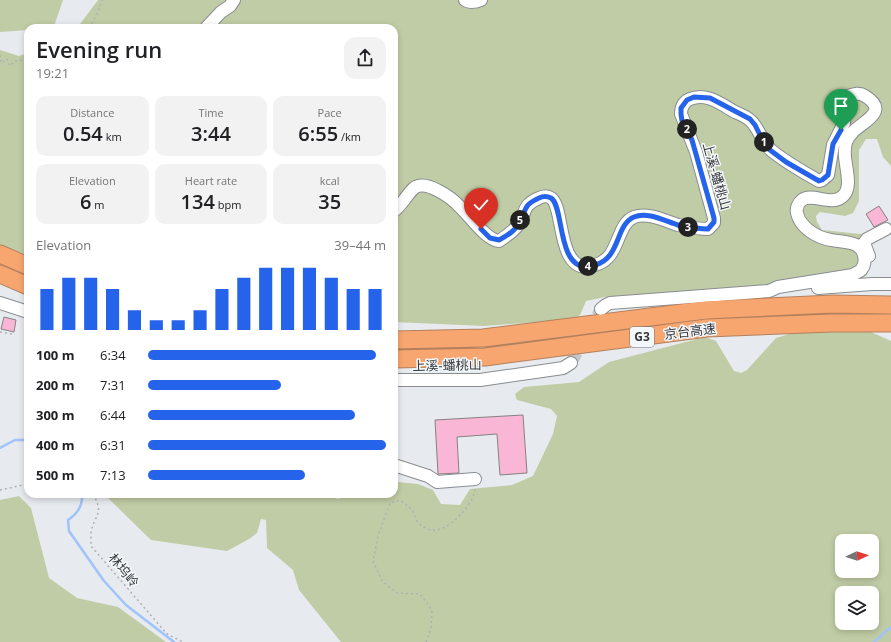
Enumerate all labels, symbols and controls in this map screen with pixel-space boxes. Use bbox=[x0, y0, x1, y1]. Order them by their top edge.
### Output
text: Evening run bbox=[36, 34, 162, 64]
button: share bbox=[344, 37, 386, 79]
text: 19:21 bbox=[36, 64, 69, 82]
pin bbox=[824, 89, 858, 130]
icon: arrive bbox=[830, 95, 852, 117]
text: Distance bbox=[70, 105, 114, 120]
text: Time bbox=[198, 105, 224, 120]
text: Pace bbox=[318, 105, 342, 120]
pin: 2 bbox=[677, 119, 697, 139]
text: 0.54 bbox=[63, 120, 103, 147]
text: 3:44 bbox=[191, 120, 231, 147]
text: 6:55 bbox=[298, 120, 338, 147]
text: 2 bbox=[684, 121, 690, 136]
text: km bbox=[103, 129, 122, 144]
text: /km bbox=[338, 129, 361, 144]
pin: 1 bbox=[754, 132, 774, 152]
text: 1 bbox=[761, 134, 767, 149]
street label: 上溪-蟠桃山 bbox=[699, 140, 735, 212]
text: Elevation bbox=[69, 173, 116, 188]
text: Heart rate bbox=[185, 173, 237, 188]
text: kcal bbox=[320, 173, 340, 188]
text: 6 bbox=[80, 188, 92, 215]
text: 134 bbox=[181, 188, 215, 215]
text: 35 bbox=[318, 188, 341, 215]
pin bbox=[464, 188, 498, 229]
icon: check bbox=[470, 194, 492, 216]
text: m bbox=[92, 197, 105, 212]
text: bpm bbox=[215, 197, 241, 212]
pin: 5 bbox=[510, 210, 530, 230]
text: 5 bbox=[517, 212, 523, 227]
pin: 3 bbox=[678, 217, 698, 237]
text: 3 bbox=[685, 219, 691, 234]
text: Elevation bbox=[36, 236, 91, 254]
text: 39–44 m bbox=[334, 236, 386, 254]
pin: 4 bbox=[578, 256, 598, 276]
text: 4 bbox=[585, 258, 591, 273]
street label: 京台高速 bbox=[663, 319, 717, 343]
road number: G3 bbox=[630, 327, 654, 347]
text: 100 m bbox=[36, 346, 74, 364]
text: 6:34 bbox=[100, 346, 126, 364]
street label: 上溪-蟠桃山 bbox=[412, 355, 482, 375]
text: 200 m bbox=[36, 376, 74, 394]
text: 7:31 bbox=[100, 376, 126, 394]
text: 300 m bbox=[36, 406, 74, 424]
text: 6:44 bbox=[100, 406, 126, 424]
text: 400 m bbox=[36, 436, 74, 454]
text: 6:31 bbox=[100, 436, 126, 454]
text: 500 m bbox=[36, 466, 74, 484]
text: 7:13 bbox=[100, 466, 126, 484]
north arrow bbox=[835, 534, 879, 578]
map controls bbox=[835, 534, 879, 630]
street label: 林坞岭 bbox=[105, 549, 143, 591]
button: layers bbox=[835, 586, 879, 630]

